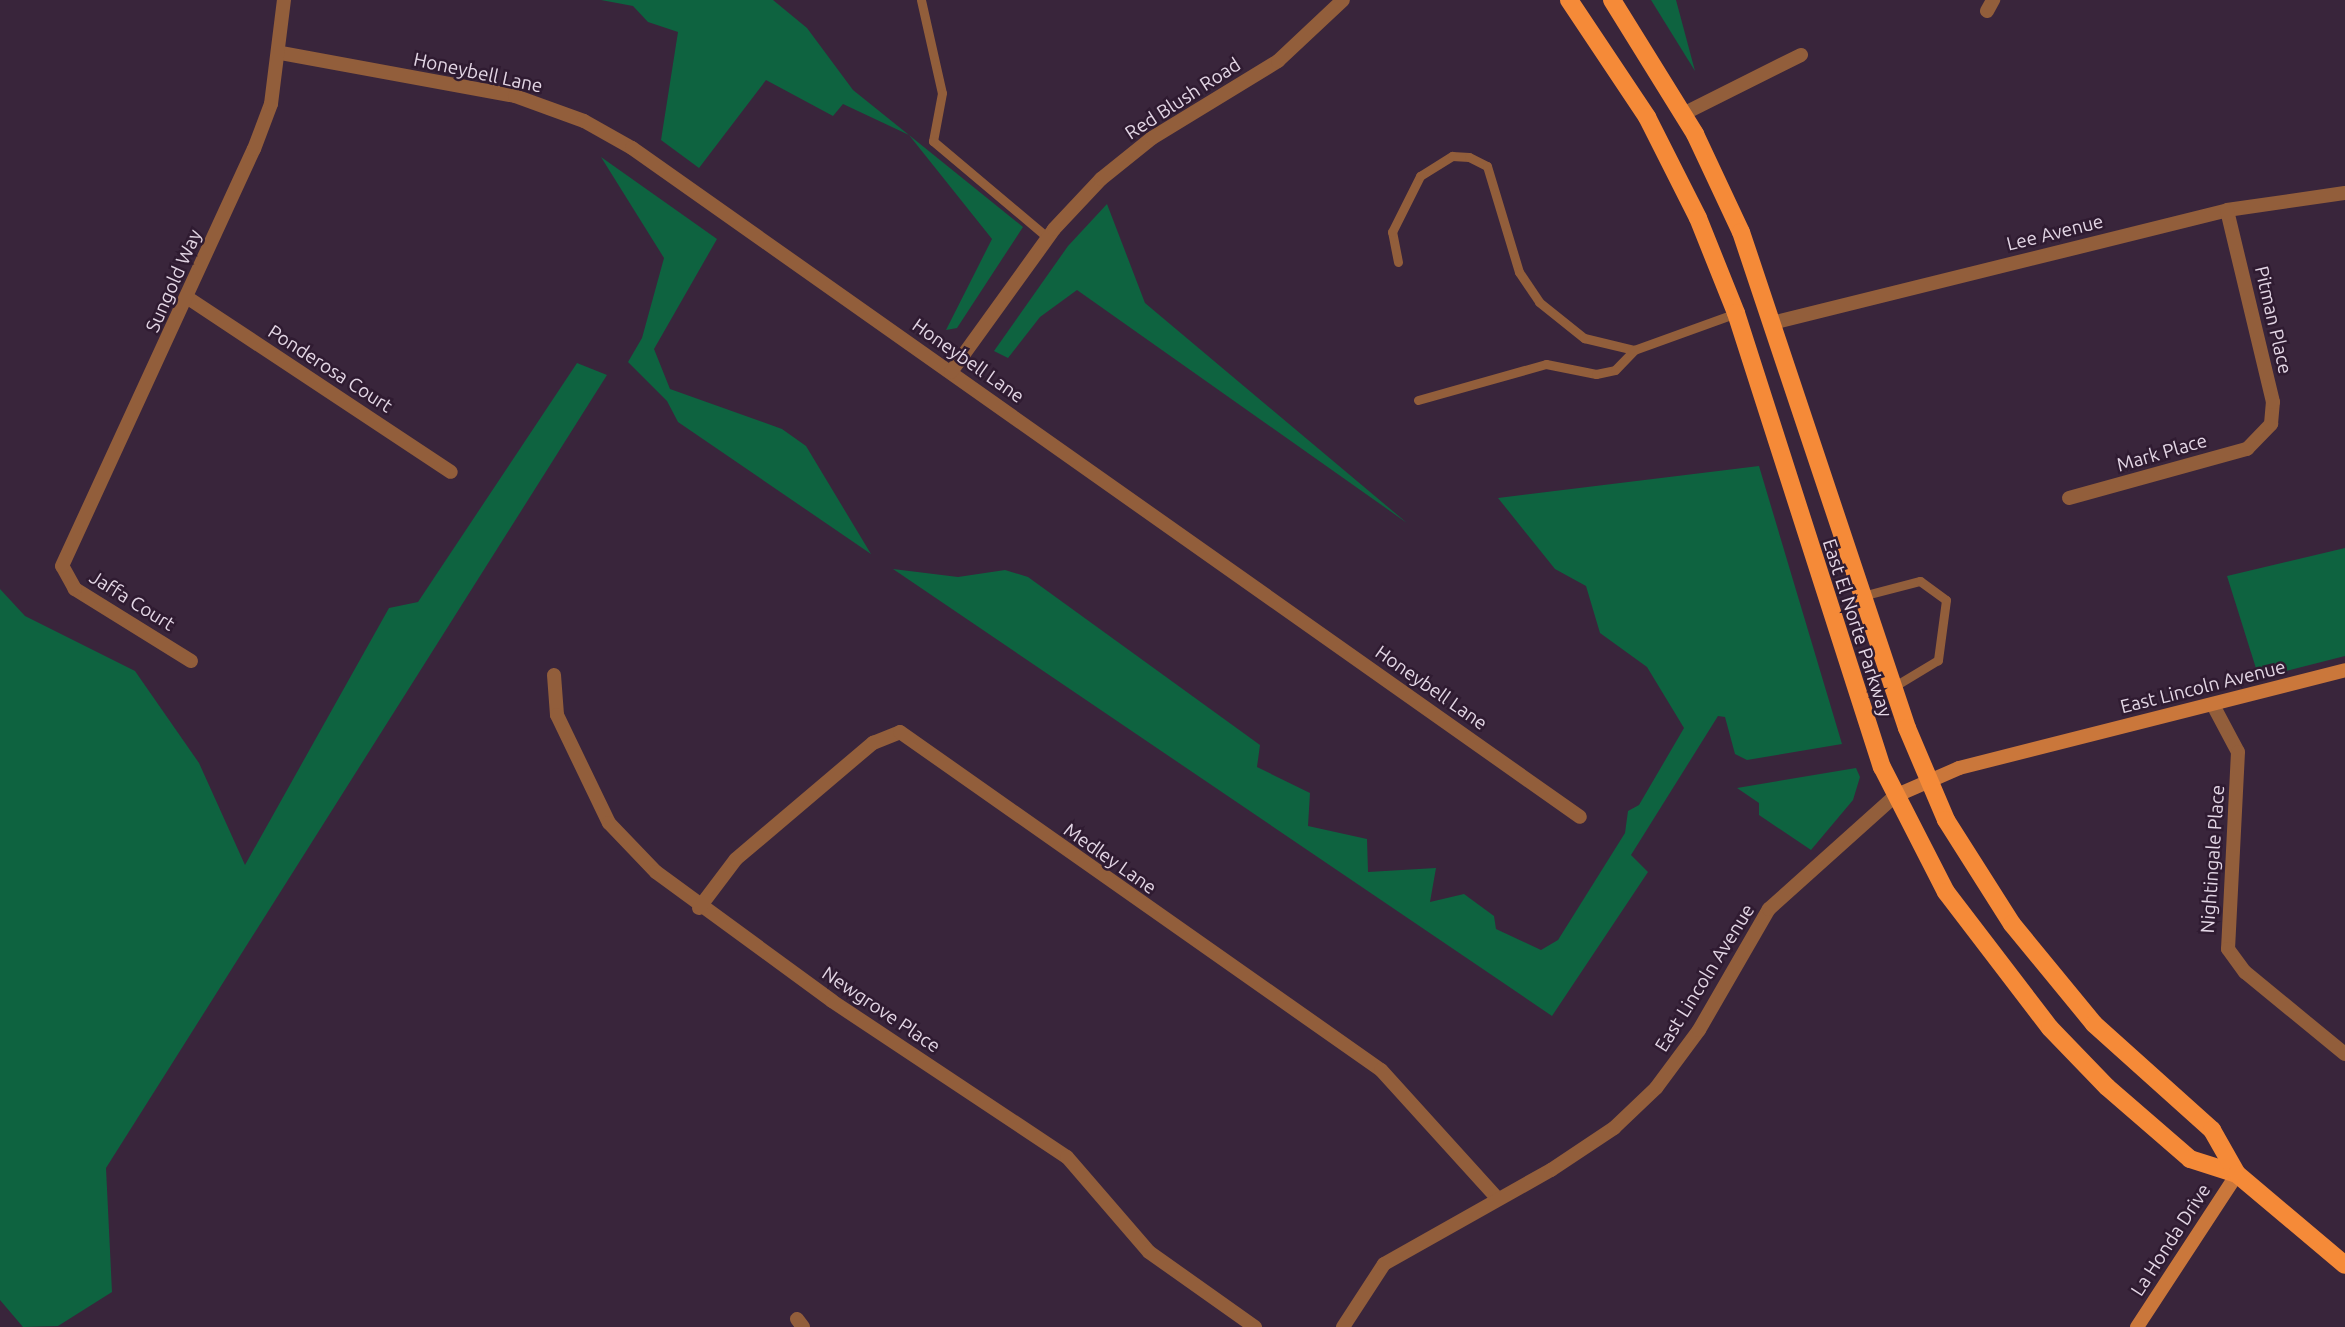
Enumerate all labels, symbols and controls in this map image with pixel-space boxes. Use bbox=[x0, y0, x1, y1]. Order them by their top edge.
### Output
street label: Honeybell Lane bbox=[411, 48, 545, 98]
street label: Red Blush Road bbox=[1121, 53, 1245, 145]
street label: Lee Avenue bbox=[2004, 210, 2106, 256]
street label: Sungold Way bbox=[141, 226, 207, 336]
street label: Pitman Place bbox=[2249, 264, 2297, 376]
street label: Honeybell Lane bbox=[908, 314, 1028, 408]
street label: Ponderosa Court bbox=[264, 320, 396, 418]
street label: Mark Place bbox=[2114, 429, 2210, 477]
street label: East El Norte Parkway bbox=[1817, 536, 1897, 720]
street label: Jaffa Court bbox=[85, 566, 179, 636]
street label: Honeybell Lane bbox=[1371, 641, 1491, 735]
street label: East Lincoln Avenue bbox=[2118, 655, 2288, 719]
street label: Nightingale Place bbox=[2196, 784, 2230, 934]
street label: Medley Lane bbox=[1059, 819, 1161, 899]
street label: East Lincoln Avenue bbox=[1650, 900, 1760, 1056]
street label: Newgrove Place bbox=[818, 962, 944, 1058]
street label: La Honda Drive bbox=[2126, 1180, 2216, 1300]

